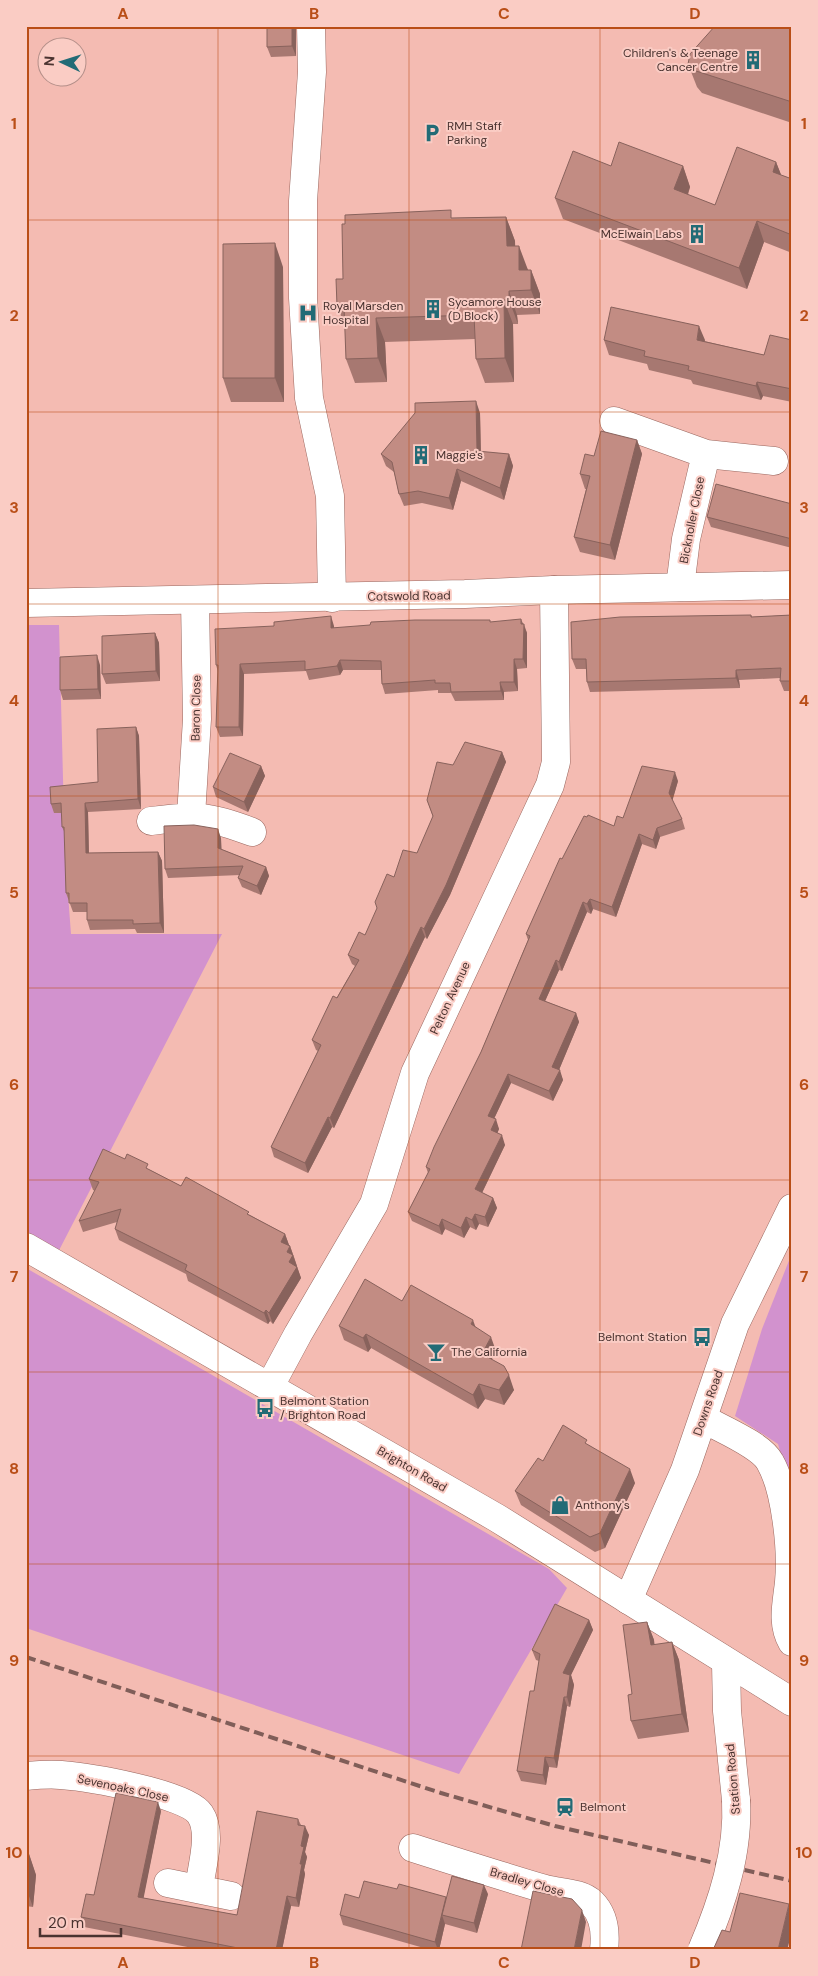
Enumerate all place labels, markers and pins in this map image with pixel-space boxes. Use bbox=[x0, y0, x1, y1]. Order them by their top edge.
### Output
place label: Children's & Teenage Cancer Centre bbox=[623, 45, 738, 75]
building icon: Children's & Teenage Cancer Centre bbox=[742, 49, 764, 71]
place label: RMH Staff Parking bbox=[447, 118, 502, 148]
parking icon: RMH Staff Parking bbox=[421, 122, 443, 144]
building icon: McElwain Labs bbox=[686, 223, 708, 245]
place label: McElwain Labs bbox=[601, 226, 682, 242]
place label: Sycamore House (D Block) bbox=[448, 294, 542, 324]
place label: Royal Marsden Hospital bbox=[323, 298, 404, 328]
building icon: Sycamore House (D Block) bbox=[422, 298, 444, 320]
hospital icon: Royal Marsden Hospital bbox=[297, 302, 319, 324]
building icon: Maggie's bbox=[410, 444, 432, 466]
place label: Maggie's bbox=[436, 447, 483, 463]
bus stop icon: Belmont Station bbox=[691, 1326, 713, 1348]
place label: Belmont Station bbox=[598, 1329, 687, 1345]
bar icon: The California bbox=[425, 1341, 447, 1363]
place label: The California bbox=[451, 1344, 527, 1360]
place label: Belmont Station / Brighton Road bbox=[280, 1393, 369, 1423]
bus stop icon: Belmont Station / Brighton Road bbox=[254, 1397, 276, 1419]
shop icon: Anthony's bbox=[549, 1494, 571, 1516]
place label: Anthony's bbox=[575, 1497, 630, 1513]
station icon: Belmont bbox=[554, 1796, 576, 1818]
place label: Belmont bbox=[580, 1799, 626, 1815]

